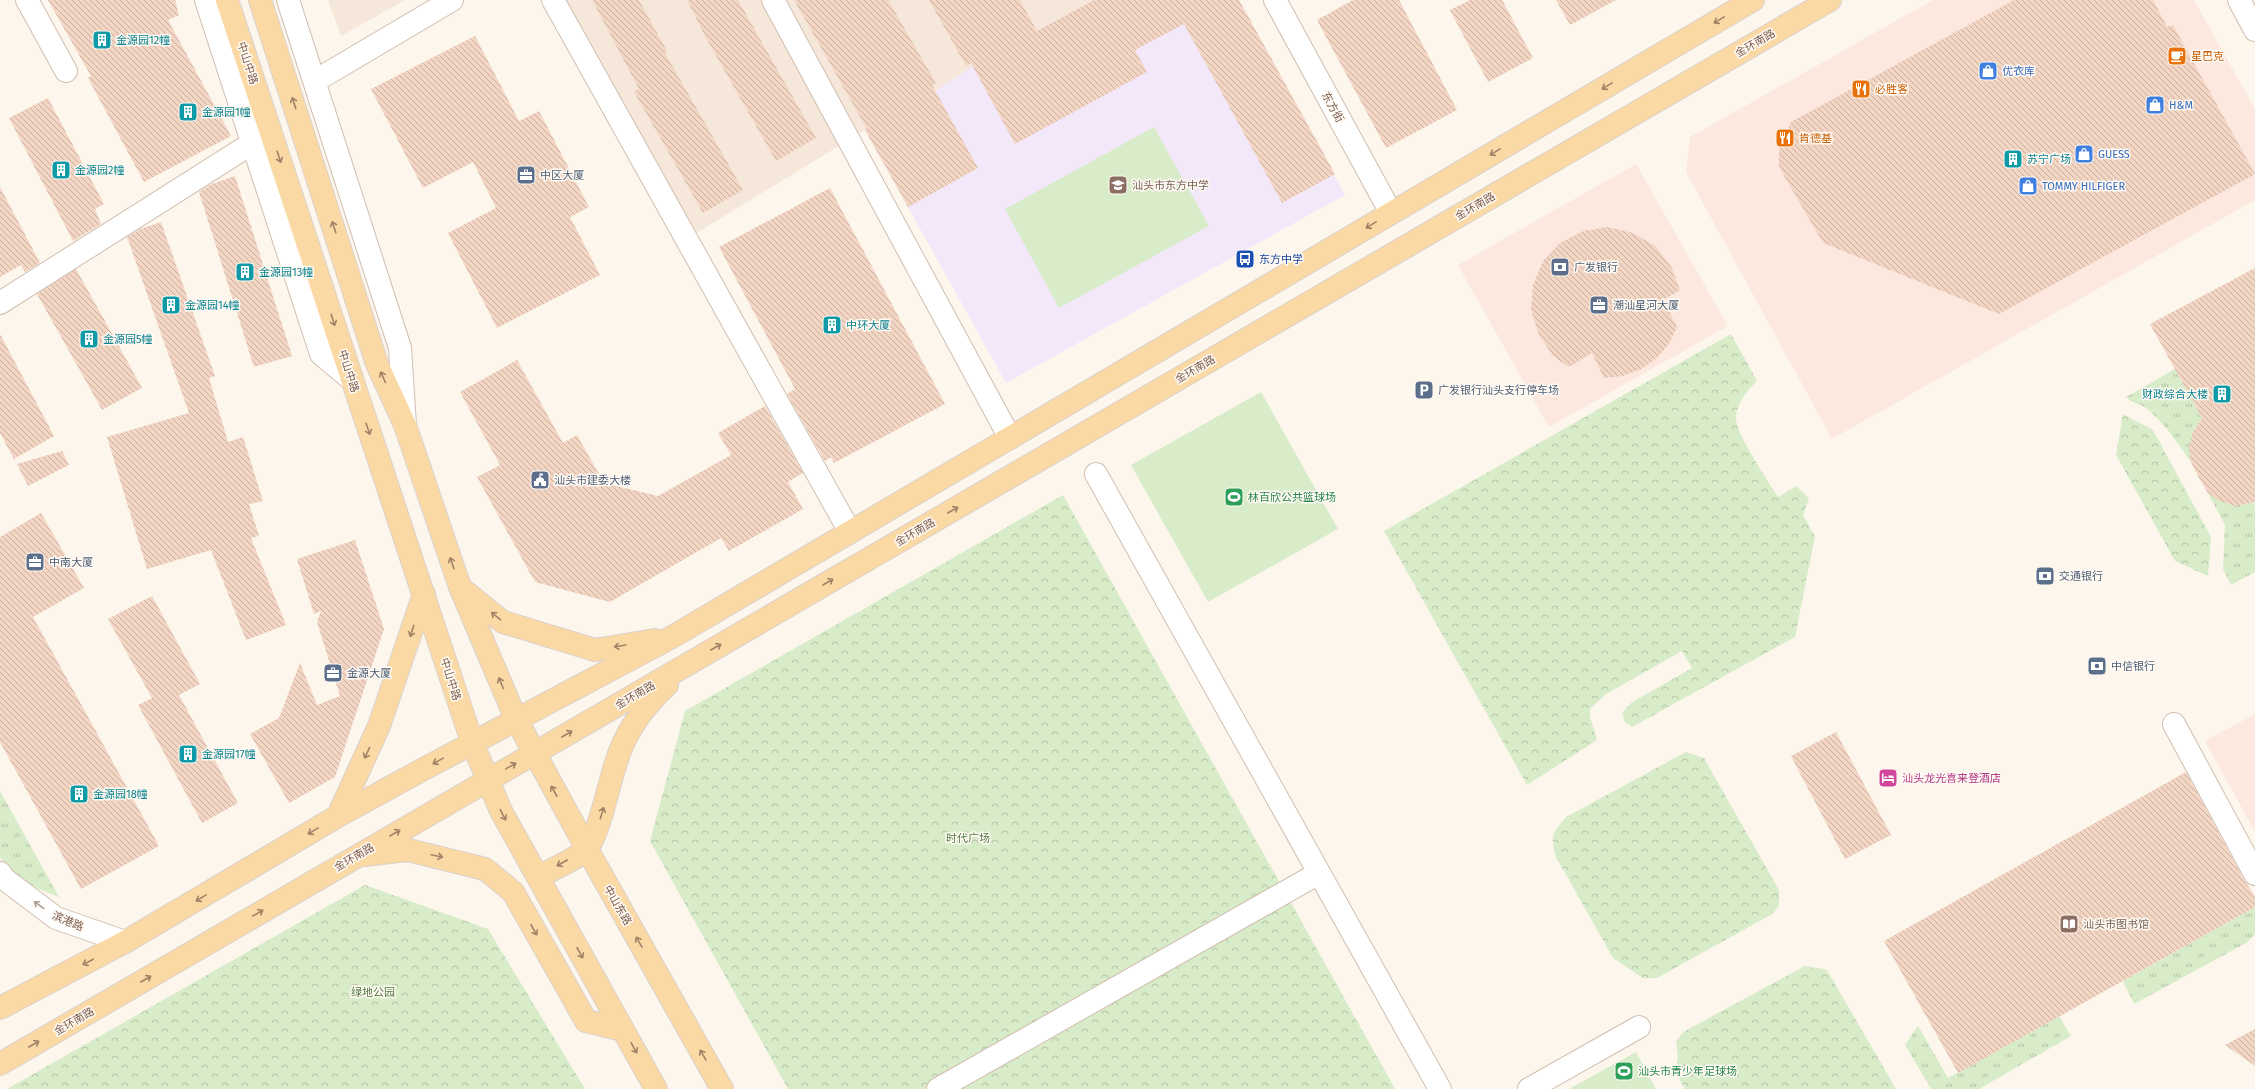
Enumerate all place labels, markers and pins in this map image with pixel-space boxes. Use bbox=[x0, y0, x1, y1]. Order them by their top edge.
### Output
building icon: 金源园12幢 bbox=[91, 29, 113, 51]
place label: 金源园12幢 bbox=[116, 34, 170, 47]
cafe icon: 星巴克 bbox=[2166, 45, 2188, 67]
place label: 星巴克 bbox=[2191, 50, 2224, 63]
shop icon: 优衣库 bbox=[1977, 60, 1999, 82]
place label: 优衣库 bbox=[2002, 65, 2035, 78]
restaurant icon: 必胜客 bbox=[1850, 78, 1872, 100]
place label: 必胜客 bbox=[1875, 83, 1908, 96]
shop icon: H&M bbox=[2144, 94, 2166, 116]
place label: H&M bbox=[2169, 99, 2193, 112]
building icon: 金源园1幢 bbox=[177, 101, 199, 123]
place label: 金源园1幢 bbox=[202, 106, 251, 119]
restaurant icon: 肯德基 bbox=[1774, 127, 1796, 149]
place label: 肯德基 bbox=[1799, 132, 1832, 145]
shop icon: GUESS bbox=[2073, 143, 2095, 165]
building icon: 苏宁广场 bbox=[2002, 148, 2024, 170]
place label: GUESS bbox=[2098, 148, 2130, 161]
place label: 苏宁广场 bbox=[2027, 153, 2071, 166]
building icon: 金源园2幢 bbox=[50, 159, 72, 181]
place label: 金源园2幢 bbox=[75, 164, 124, 177]
office icon: 中区大厦 bbox=[515, 164, 537, 186]
place label: 中区大厦 bbox=[540, 169, 584, 182]
school or university icon: 汕头市东方中学 bbox=[1107, 174, 1129, 196]
shop icon: TOMMY HILFIGER bbox=[2017, 175, 2039, 197]
place label: 汕头市东方中学 bbox=[1132, 179, 1209, 192]
place label: TOMMY HILFIGER bbox=[2042, 180, 2125, 193]
bus stop icon: 东方中学 bbox=[1234, 248, 1256, 270]
place label: 东方中学 bbox=[1259, 253, 1303, 266]
bank icon: 广发银行 bbox=[1549, 256, 1571, 278]
building icon: 金源园13幢 bbox=[234, 261, 256, 283]
place label: 广发银行 bbox=[1574, 261, 1618, 274]
place label: 金源园13幢 bbox=[259, 266, 313, 279]
building icon: 金源园14幢 bbox=[160, 294, 182, 316]
office icon: 潮汕星河大厦 bbox=[1588, 294, 1610, 316]
place label: 金源园14幢 bbox=[185, 299, 240, 312]
place label: 潮汕星河大厦 bbox=[1613, 299, 1679, 312]
building icon: 中环大厦 bbox=[821, 314, 843, 336]
place label: 中环大厦 bbox=[846, 319, 890, 332]
building icon: 金源园5幢 bbox=[78, 328, 100, 350]
place label: 金源园5幢 bbox=[103, 333, 153, 346]
parking icon: 广发银行汕头支行停车场 bbox=[1413, 379, 1435, 401]
building icon: 财政综合大楼 bbox=[2211, 383, 2233, 405]
place label: 广发银行汕头支行停车场 bbox=[1438, 384, 1559, 397]
place label: 财政综合大楼 bbox=[2142, 388, 2208, 401]
public building icon: 汕头市建委大楼 bbox=[529, 469, 551, 491]
place label: 汕头市建委大楼 bbox=[554, 474, 631, 487]
sports icon: 林百欣公共篮球场 bbox=[1223, 486, 1245, 508]
place label: 林百欣公共篮球场 bbox=[1248, 491, 1336, 504]
office icon: 中南大厦 bbox=[24, 551, 46, 573]
place label: 中南大厦 bbox=[49, 556, 93, 569]
bank icon: 交通银行 bbox=[2034, 565, 2056, 587]
place label: 交通银行 bbox=[2059, 570, 2103, 583]
bank icon: 中信银行 bbox=[2086, 655, 2108, 677]
place label: 中信银行 bbox=[2111, 660, 2155, 673]
office icon: 金源大厦 bbox=[322, 662, 344, 684]
place label: 金源大厦 bbox=[347, 667, 391, 680]
building icon: 金源园17幢 bbox=[177, 743, 199, 765]
place label: 金源园17幢 bbox=[202, 748, 256, 761]
hotel icon: 汕头龙光喜来登酒店 bbox=[1877, 767, 1899, 789]
place label: 汕头龙光喜来登酒店 bbox=[1902, 772, 2001, 785]
building icon: 金源园18幢 bbox=[68, 783, 90, 805]
place label: 金源园18幢 bbox=[93, 788, 148, 801]
library icon: 汕头市图书馆 bbox=[2058, 913, 2080, 935]
place label: 汕头市图书馆 bbox=[2083, 918, 2149, 931]
sports icon: 汕头市青少年足球场 bbox=[1613, 1060, 1635, 1082]
place label: 汕头市青少年足球场 bbox=[1638, 1065, 1737, 1078]

